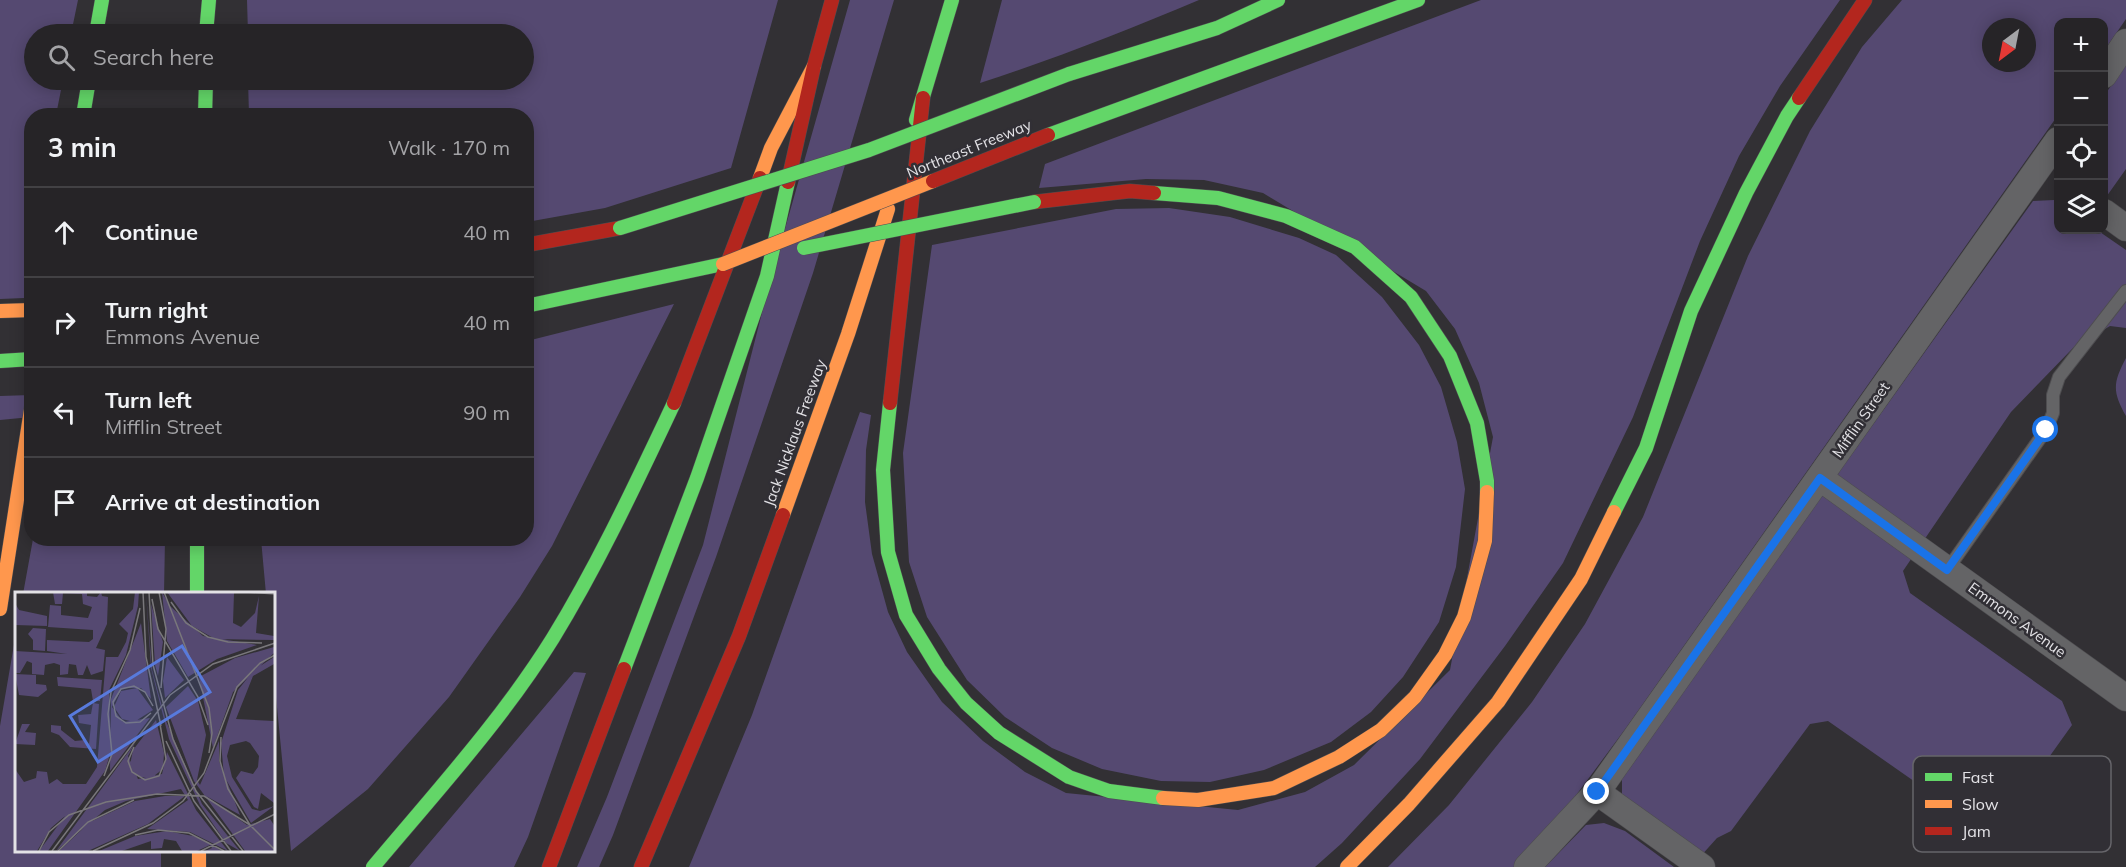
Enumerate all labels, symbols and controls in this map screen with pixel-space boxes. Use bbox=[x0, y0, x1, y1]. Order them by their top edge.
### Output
north arrow bbox=[1982, 18, 2036, 72]
map controls bbox=[2054, 18, 2108, 234]
button: + bbox=[2054, 18, 2108, 72]
search box bbox=[24, 24, 534, 90]
icon: search bbox=[45, 41, 78, 74]
text: Search here bbox=[93, 43, 214, 71]
button: − bbox=[2054, 72, 2108, 126]
street label: Northeast Freeway bbox=[904, 115, 1034, 182]
button: locate bbox=[2054, 126, 2108, 180]
text: 3 min bbox=[48, 131, 117, 164]
text: Walk · 170 m bbox=[388, 135, 510, 160]
button: layers bbox=[2054, 180, 2108, 234]
icon: ahead bbox=[48, 216, 81, 249]
text: Continue bbox=[105, 218, 198, 246]
text: 40 m bbox=[463, 220, 510, 245]
text: Turn right bbox=[105, 296, 208, 324]
icon: right bbox=[48, 306, 81, 339]
text: 40 m bbox=[463, 310, 510, 335]
text: Emmons Avenue bbox=[105, 324, 260, 349]
street label: Jack Nicklaus Freeway bbox=[759, 357, 830, 509]
street label: Mifflin Street bbox=[1828, 378, 1894, 461]
text: Turn left bbox=[105, 386, 192, 414]
icon: left bbox=[48, 396, 81, 429]
text: 90 m bbox=[463, 400, 510, 425]
text: Mifflin Street bbox=[105, 414, 222, 439]
route start bbox=[2032, 416, 2058, 442]
icon: arrive bbox=[48, 486, 81, 519]
text: Arrive at destination bbox=[105, 488, 320, 516]
street label: Emmons Avenue bbox=[1965, 578, 2070, 661]
inset map bbox=[15, 592, 274, 852]
legend bbox=[1913, 756, 2111, 852]
text: Fast bbox=[1962, 767, 1994, 787]
route end bbox=[1583, 778, 1609, 804]
text: Slow bbox=[1962, 794, 1999, 814]
text: Jam bbox=[1962, 821, 1991, 841]

